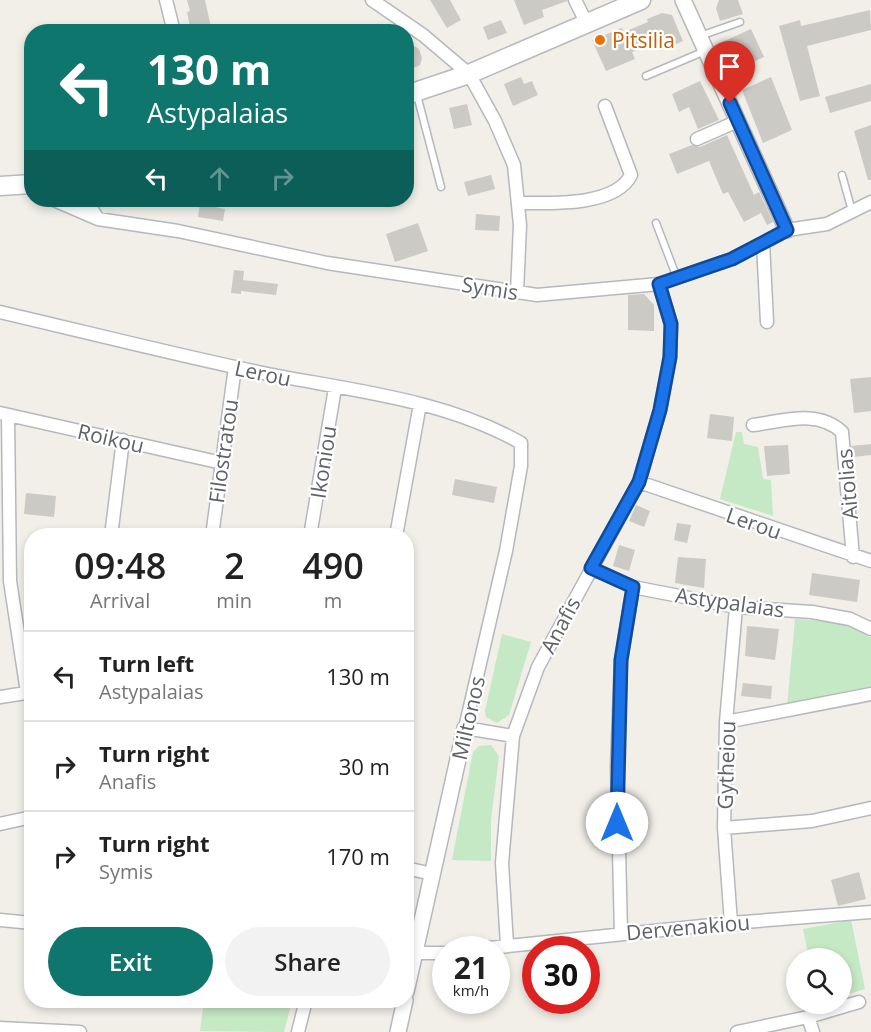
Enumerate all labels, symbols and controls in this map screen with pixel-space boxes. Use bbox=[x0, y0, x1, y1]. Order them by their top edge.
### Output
place label: Pitsilia bbox=[612, 26, 675, 54]
marker: Pitsilia bbox=[593, 33, 607, 47]
text: 130 m bbox=[147, 40, 271, 97]
pin bbox=[704, 41, 755, 103]
icon: left bbox=[48, 48, 126, 126]
icon: arrive bbox=[713, 50, 746, 83]
text: Astypalaias bbox=[147, 94, 288, 131]
icon: left bbox=[140, 162, 173, 195]
icon: ahead bbox=[203, 162, 236, 195]
icon: right bbox=[266, 162, 299, 195]
street label: Symis bbox=[460, 270, 520, 306]
street label: Lerou bbox=[232, 353, 294, 393]
street label: Filostratou bbox=[202, 397, 244, 505]
street label: Roikou bbox=[75, 417, 147, 459]
street label: Ikoniou bbox=[303, 424, 343, 500]
street label: Aitolias bbox=[830, 447, 864, 521]
street label: Lerou bbox=[723, 501, 785, 545]
text: 09:48 bbox=[74, 541, 166, 590]
text: 2 bbox=[224, 541, 245, 590]
text: 490 bbox=[302, 541, 364, 590]
street label: Astypalaias bbox=[674, 580, 786, 624]
text: Arrival bbox=[90, 587, 150, 614]
text: min bbox=[216, 587, 252, 614]
text: m bbox=[324, 587, 342, 614]
street label: Anafis bbox=[534, 592, 586, 658]
text: Turn left bbox=[99, 648, 194, 678]
icon: left bbox=[48, 660, 81, 693]
text: 130 m bbox=[326, 661, 390, 691]
street label: Miltonos bbox=[445, 673, 491, 763]
text: Astypalaias bbox=[99, 678, 204, 705]
street label: Gytheiou bbox=[710, 720, 742, 810]
text: Turn right bbox=[99, 738, 210, 768]
icon: right bbox=[48, 750, 81, 783]
text: 30 m bbox=[339, 751, 390, 781]
text: Anafis bbox=[99, 768, 156, 795]
position arrow bbox=[585, 791, 649, 855]
text: Turn right bbox=[99, 828, 210, 858]
icon: right bbox=[48, 840, 81, 873]
text: 170 m bbox=[326, 841, 390, 871]
text: Symis bbox=[99, 858, 153, 885]
street label: Dervenakiou bbox=[625, 908, 751, 946]
button: Exit bbox=[48, 927, 213, 996]
button: Share bbox=[225, 927, 390, 996]
speed limit sign: 30 bbox=[522, 936, 600, 1014]
text: 21 bbox=[454, 947, 488, 988]
map controls bbox=[786, 948, 852, 1014]
button: search bbox=[786, 948, 852, 1014]
text: km/h bbox=[453, 980, 489, 1000]

